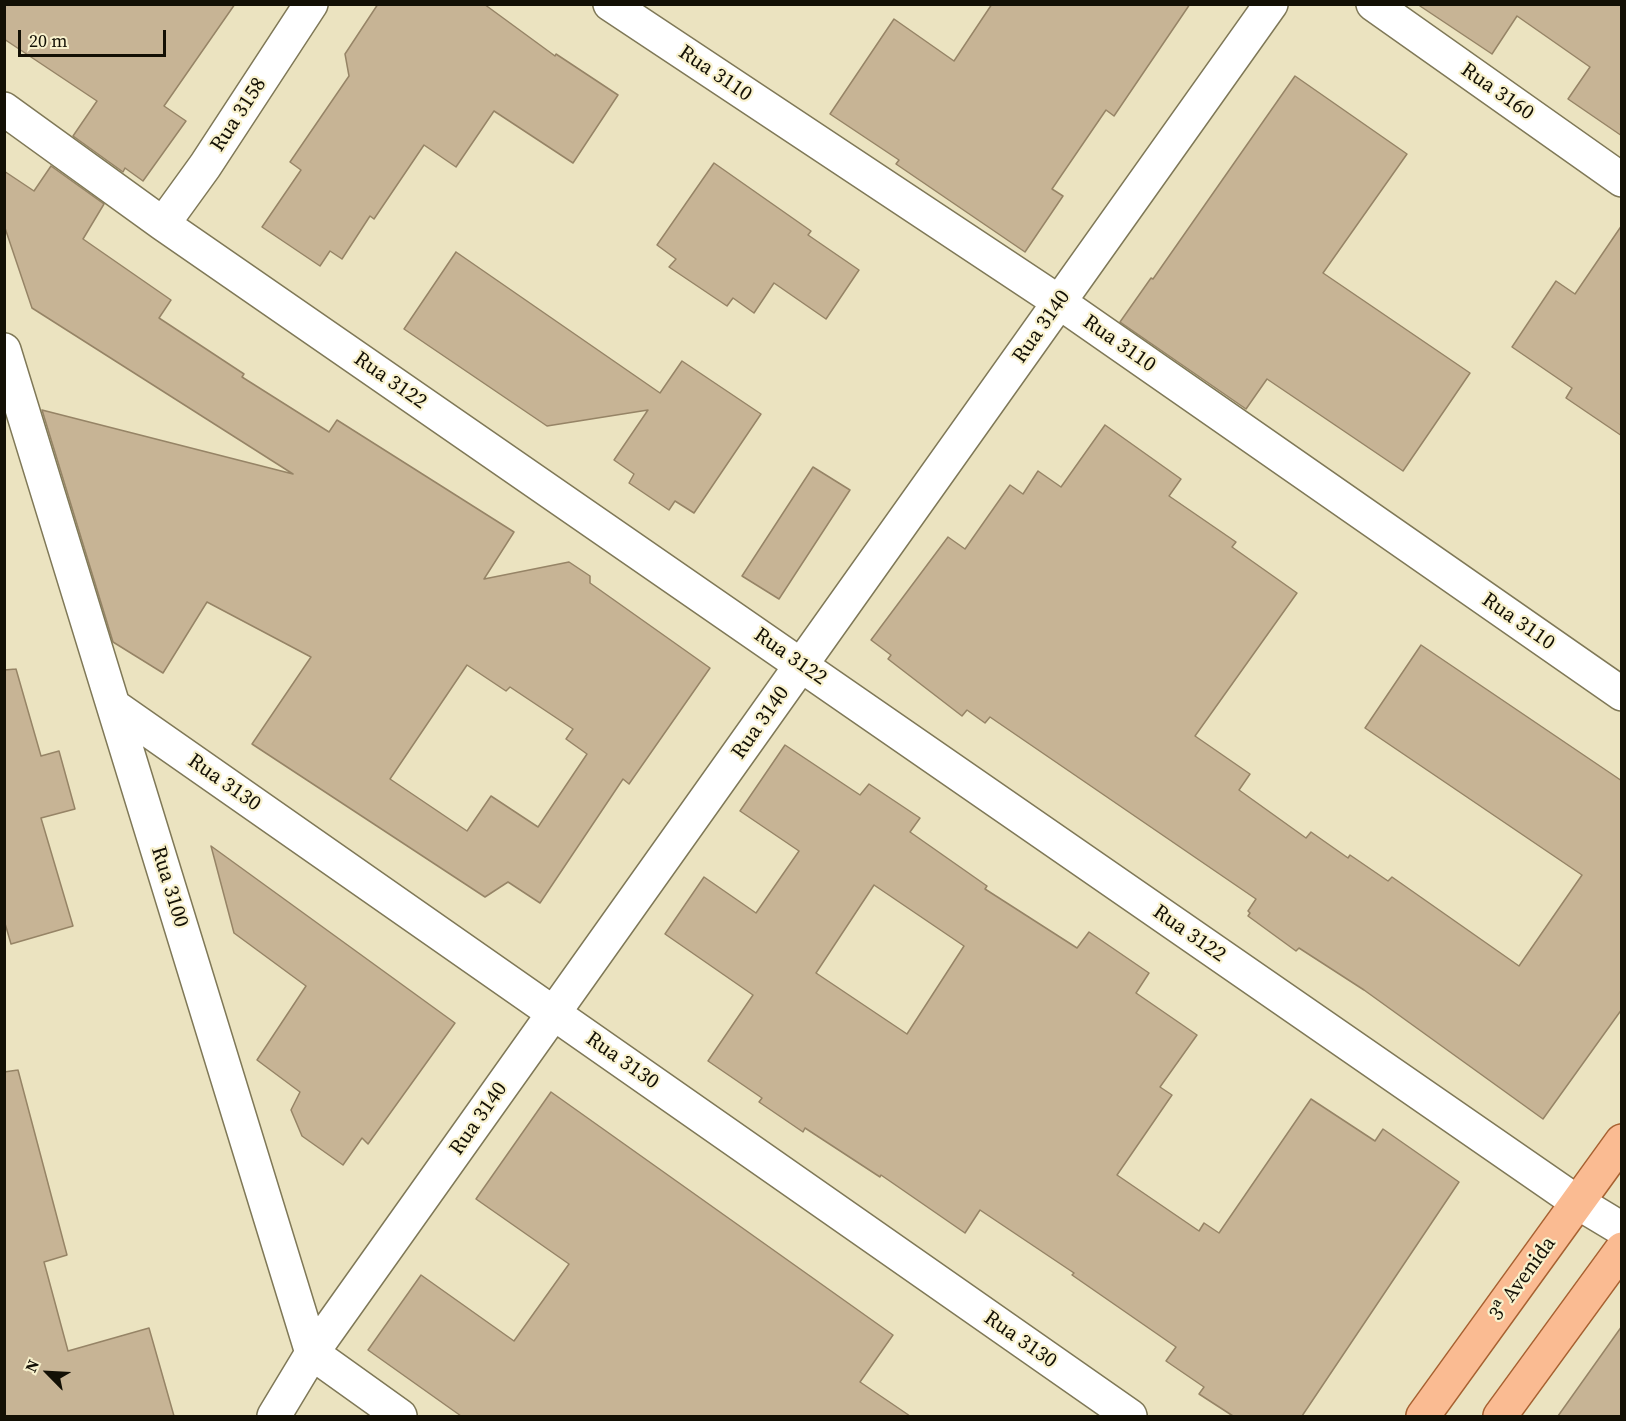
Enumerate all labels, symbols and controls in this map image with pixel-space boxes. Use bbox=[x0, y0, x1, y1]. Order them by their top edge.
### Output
scale bar bbox=[21, 18, 170, 56]
text: 20 m bbox=[29, 28, 67, 53]
street label: Rua 3110 bbox=[673, 40, 757, 108]
street label: Rua 3160 bbox=[1456, 58, 1538, 126]
street label: Rua 3158 bbox=[206, 73, 272, 157]
street label: Rua 3140 bbox=[1008, 286, 1076, 368]
street label: Rua 3110 bbox=[1078, 310, 1160, 378]
street label: Rua 3122 bbox=[349, 347, 431, 415]
street label: Rua 3110 bbox=[1477, 588, 1559, 656]
street label: Rua 3122 bbox=[749, 623, 831, 691]
street label: Rua 3140 bbox=[727, 682, 795, 764]
street label: Rua 3130 bbox=[183, 749, 265, 817]
street label: Rua 3100 bbox=[145, 844, 193, 930]
street label: Rua 3122 bbox=[1148, 900, 1230, 968]
street label: Rua 3130 bbox=[581, 1027, 663, 1095]
street label: Rua 3140 bbox=[445, 1078, 513, 1160]
street label: 3ª Avenida bbox=[1484, 1232, 1562, 1326]
street label: Rua 3130 bbox=[979, 1306, 1061, 1374]
north arrow bbox=[18, 1343, 78, 1403]
text: N bbox=[19, 1356, 44, 1375]

